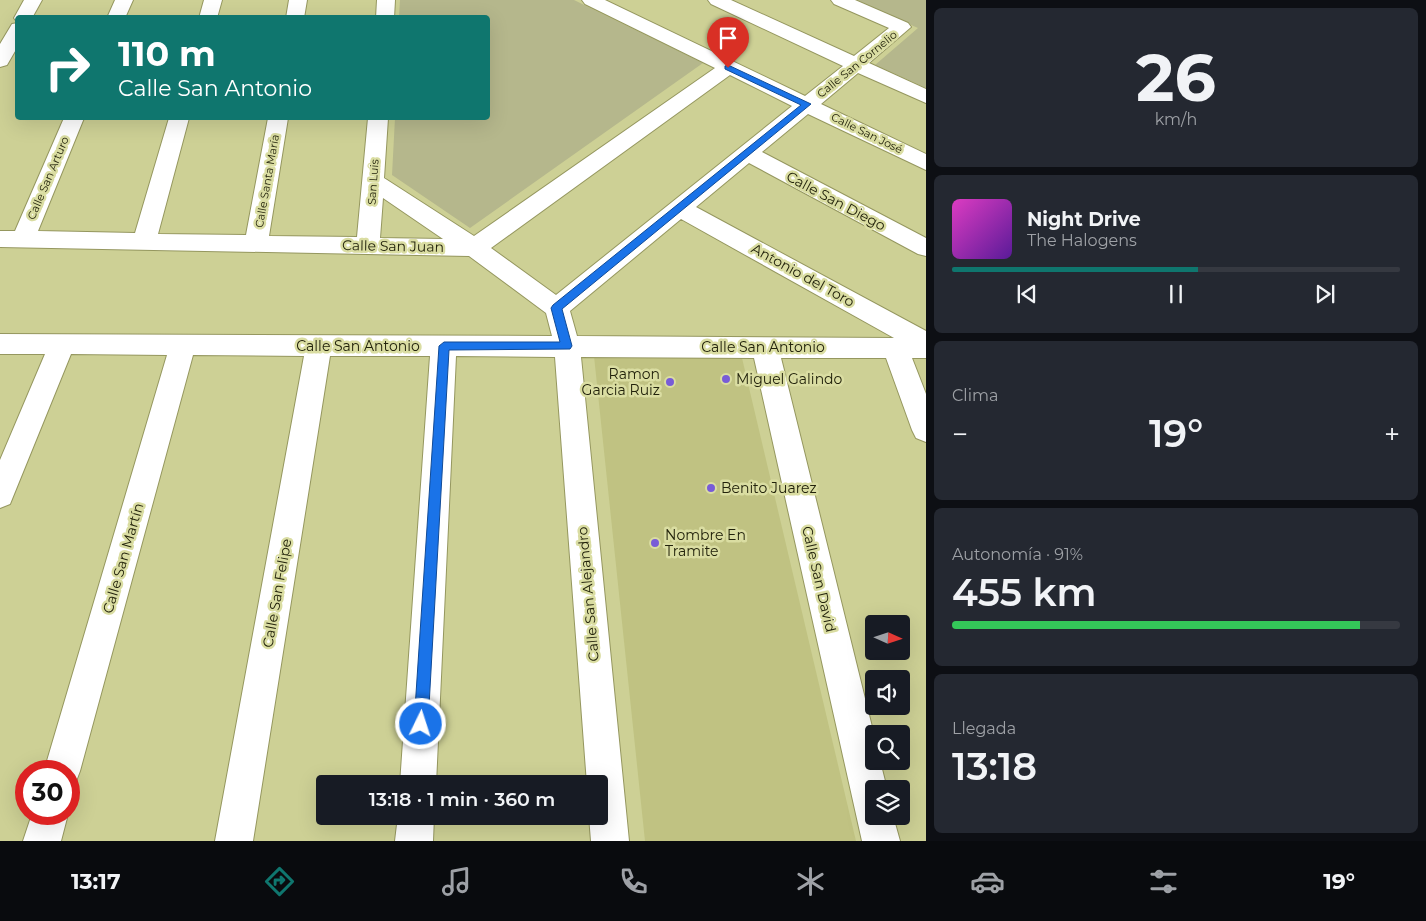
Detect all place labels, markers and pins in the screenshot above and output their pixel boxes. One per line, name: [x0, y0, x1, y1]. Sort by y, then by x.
pin: [707, 17, 749, 68]
place label: Ramon Garcia Ruiz: [582, 365, 660, 399]
place label: Miguel Galindo: [736, 370, 843, 388]
marker: Miguel Galindo: [720, 373, 732, 385]
marker: Ramon Garcia Ruiz: [664, 376, 676, 388]
place label: Benito Juarez: [721, 479, 817, 497]
marker: Benito Juarez: [705, 482, 717, 494]
place label: Nombre En Tramite: [665, 526, 746, 560]
marker: Nombre En Tramite: [649, 537, 661, 549]

